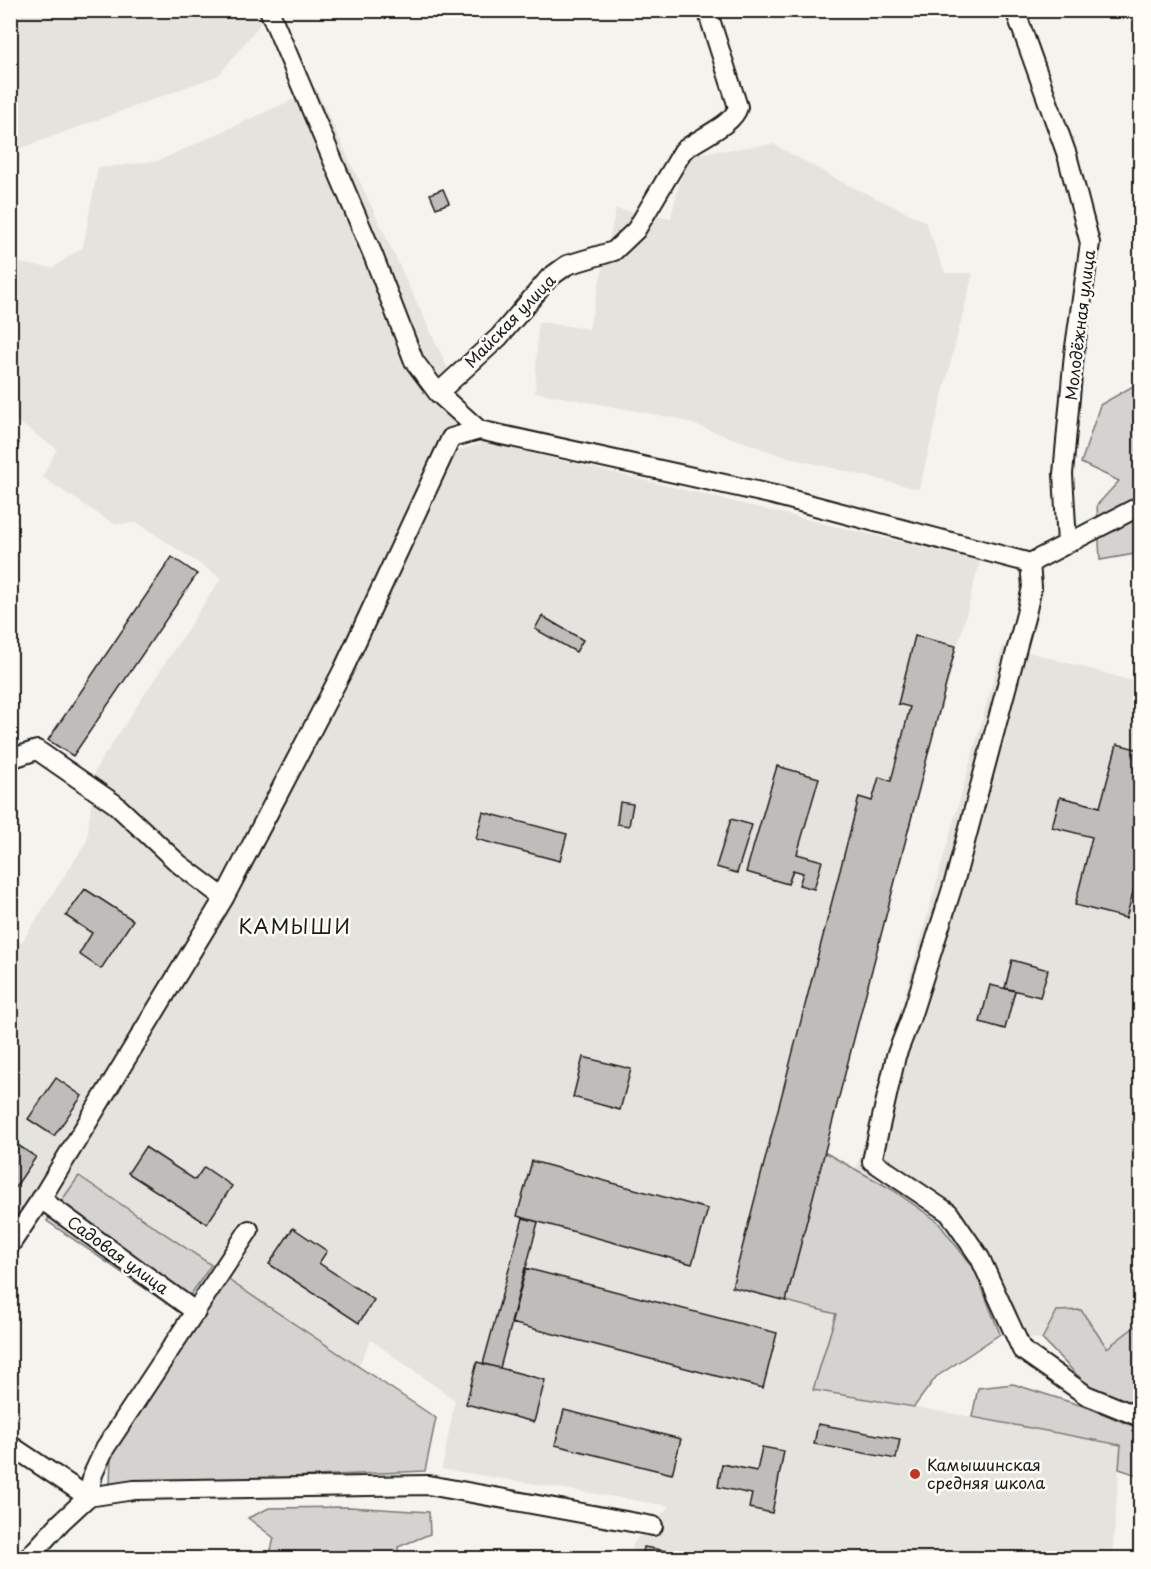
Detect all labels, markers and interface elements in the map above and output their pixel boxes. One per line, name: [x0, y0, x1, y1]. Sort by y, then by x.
street label: Молодёжная улица: [1058, 248, 1100, 402]
street label: Майская улица: [458, 268, 560, 373]
district label: КАМЫШИ: [239, 911, 351, 941]
street label: Садовая улица: [63, 1209, 174, 1299]
place label: Камышинская средняя школа: [927, 1452, 1045, 1494]
marker: Камышинская средняя школа: [908, 1467, 922, 1481]

